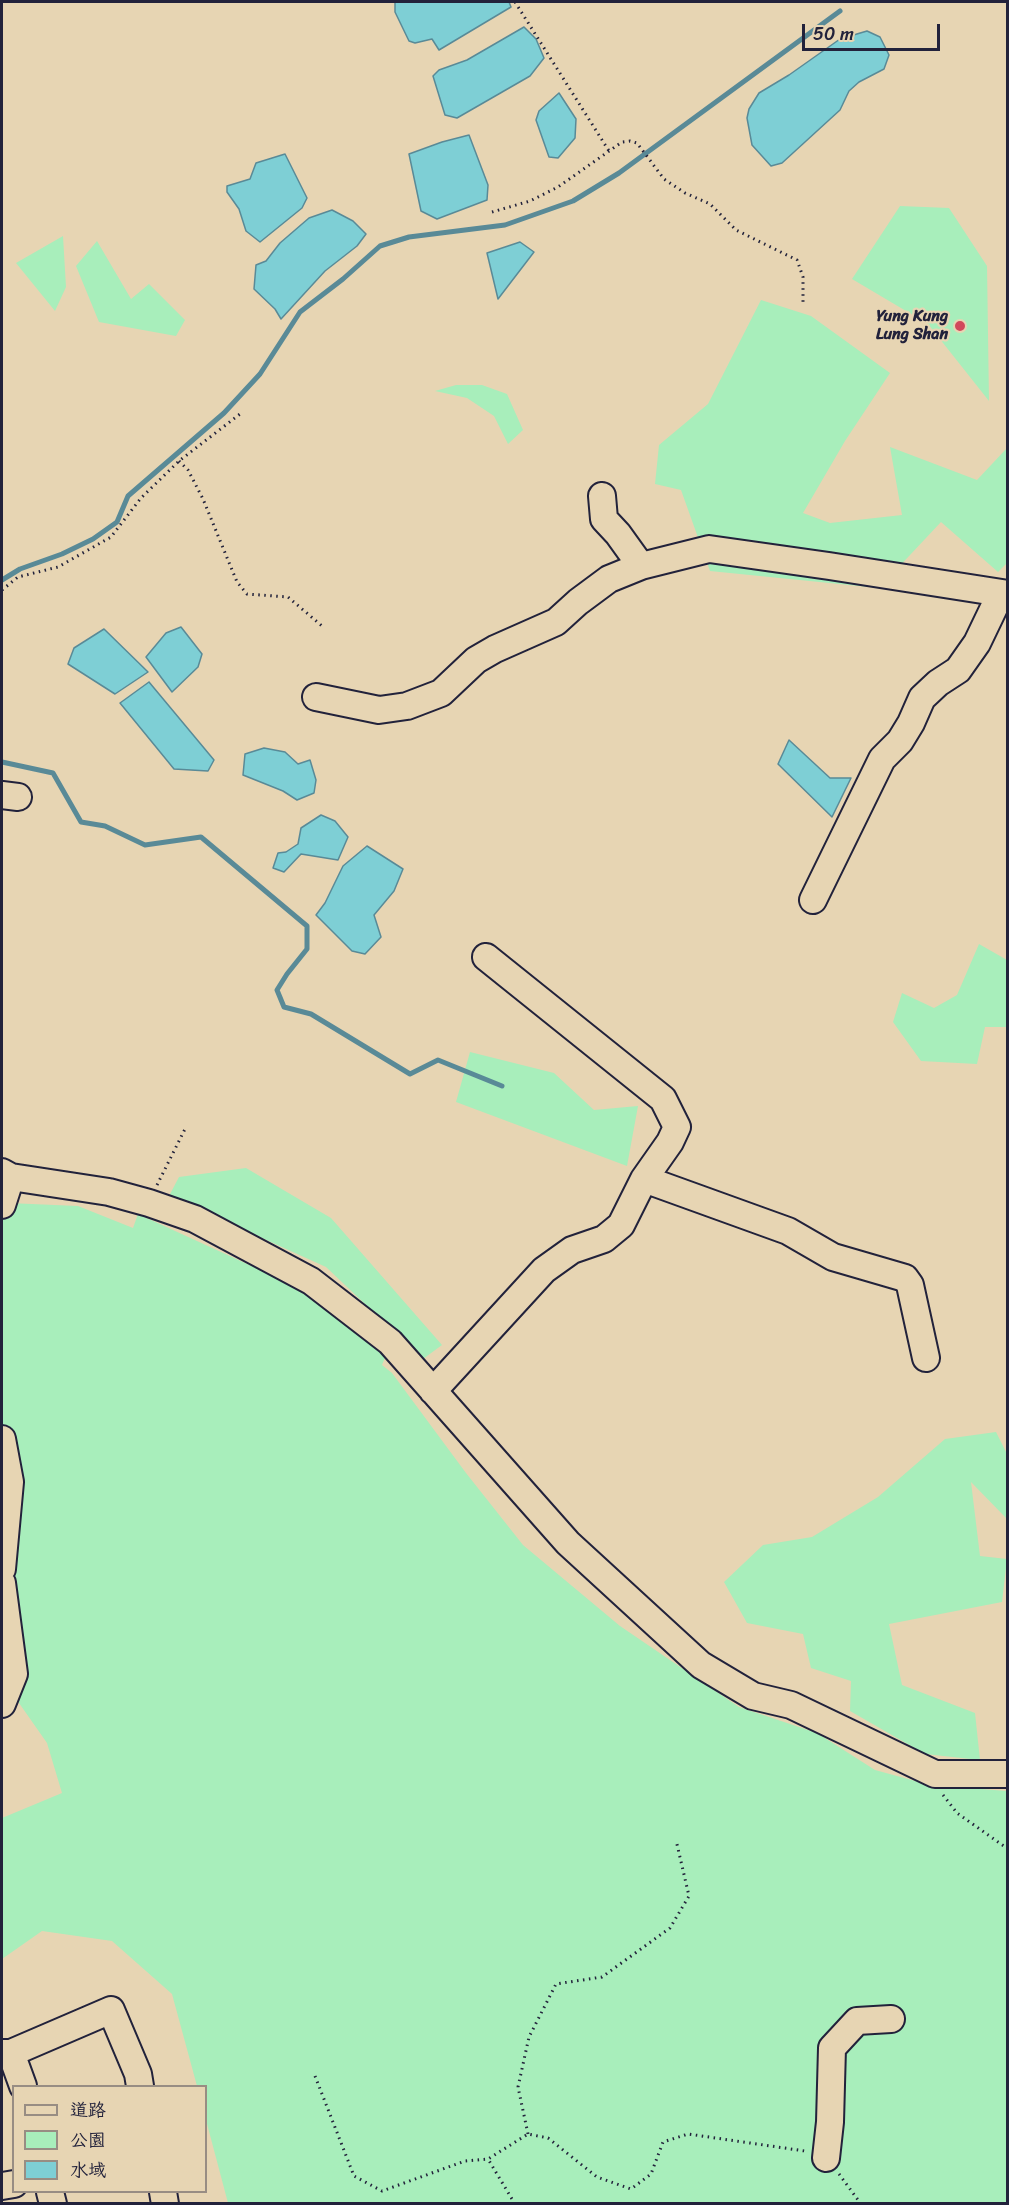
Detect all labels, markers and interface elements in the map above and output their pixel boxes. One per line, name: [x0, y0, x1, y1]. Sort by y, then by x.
scale bar: [805, 12, 943, 50]
text: 50 m: [813, 18, 854, 50]
place label: Yung Kung Lung Shan: [876, 307, 948, 345]
marker: Yung Kung Lung Shan: [953, 319, 967, 333]
legend: [12, 2085, 207, 2193]
text: 道路: [70, 2094, 106, 2126]
text: 公園: [70, 2124, 106, 2156]
text: 水域: [70, 2154, 106, 2186]

